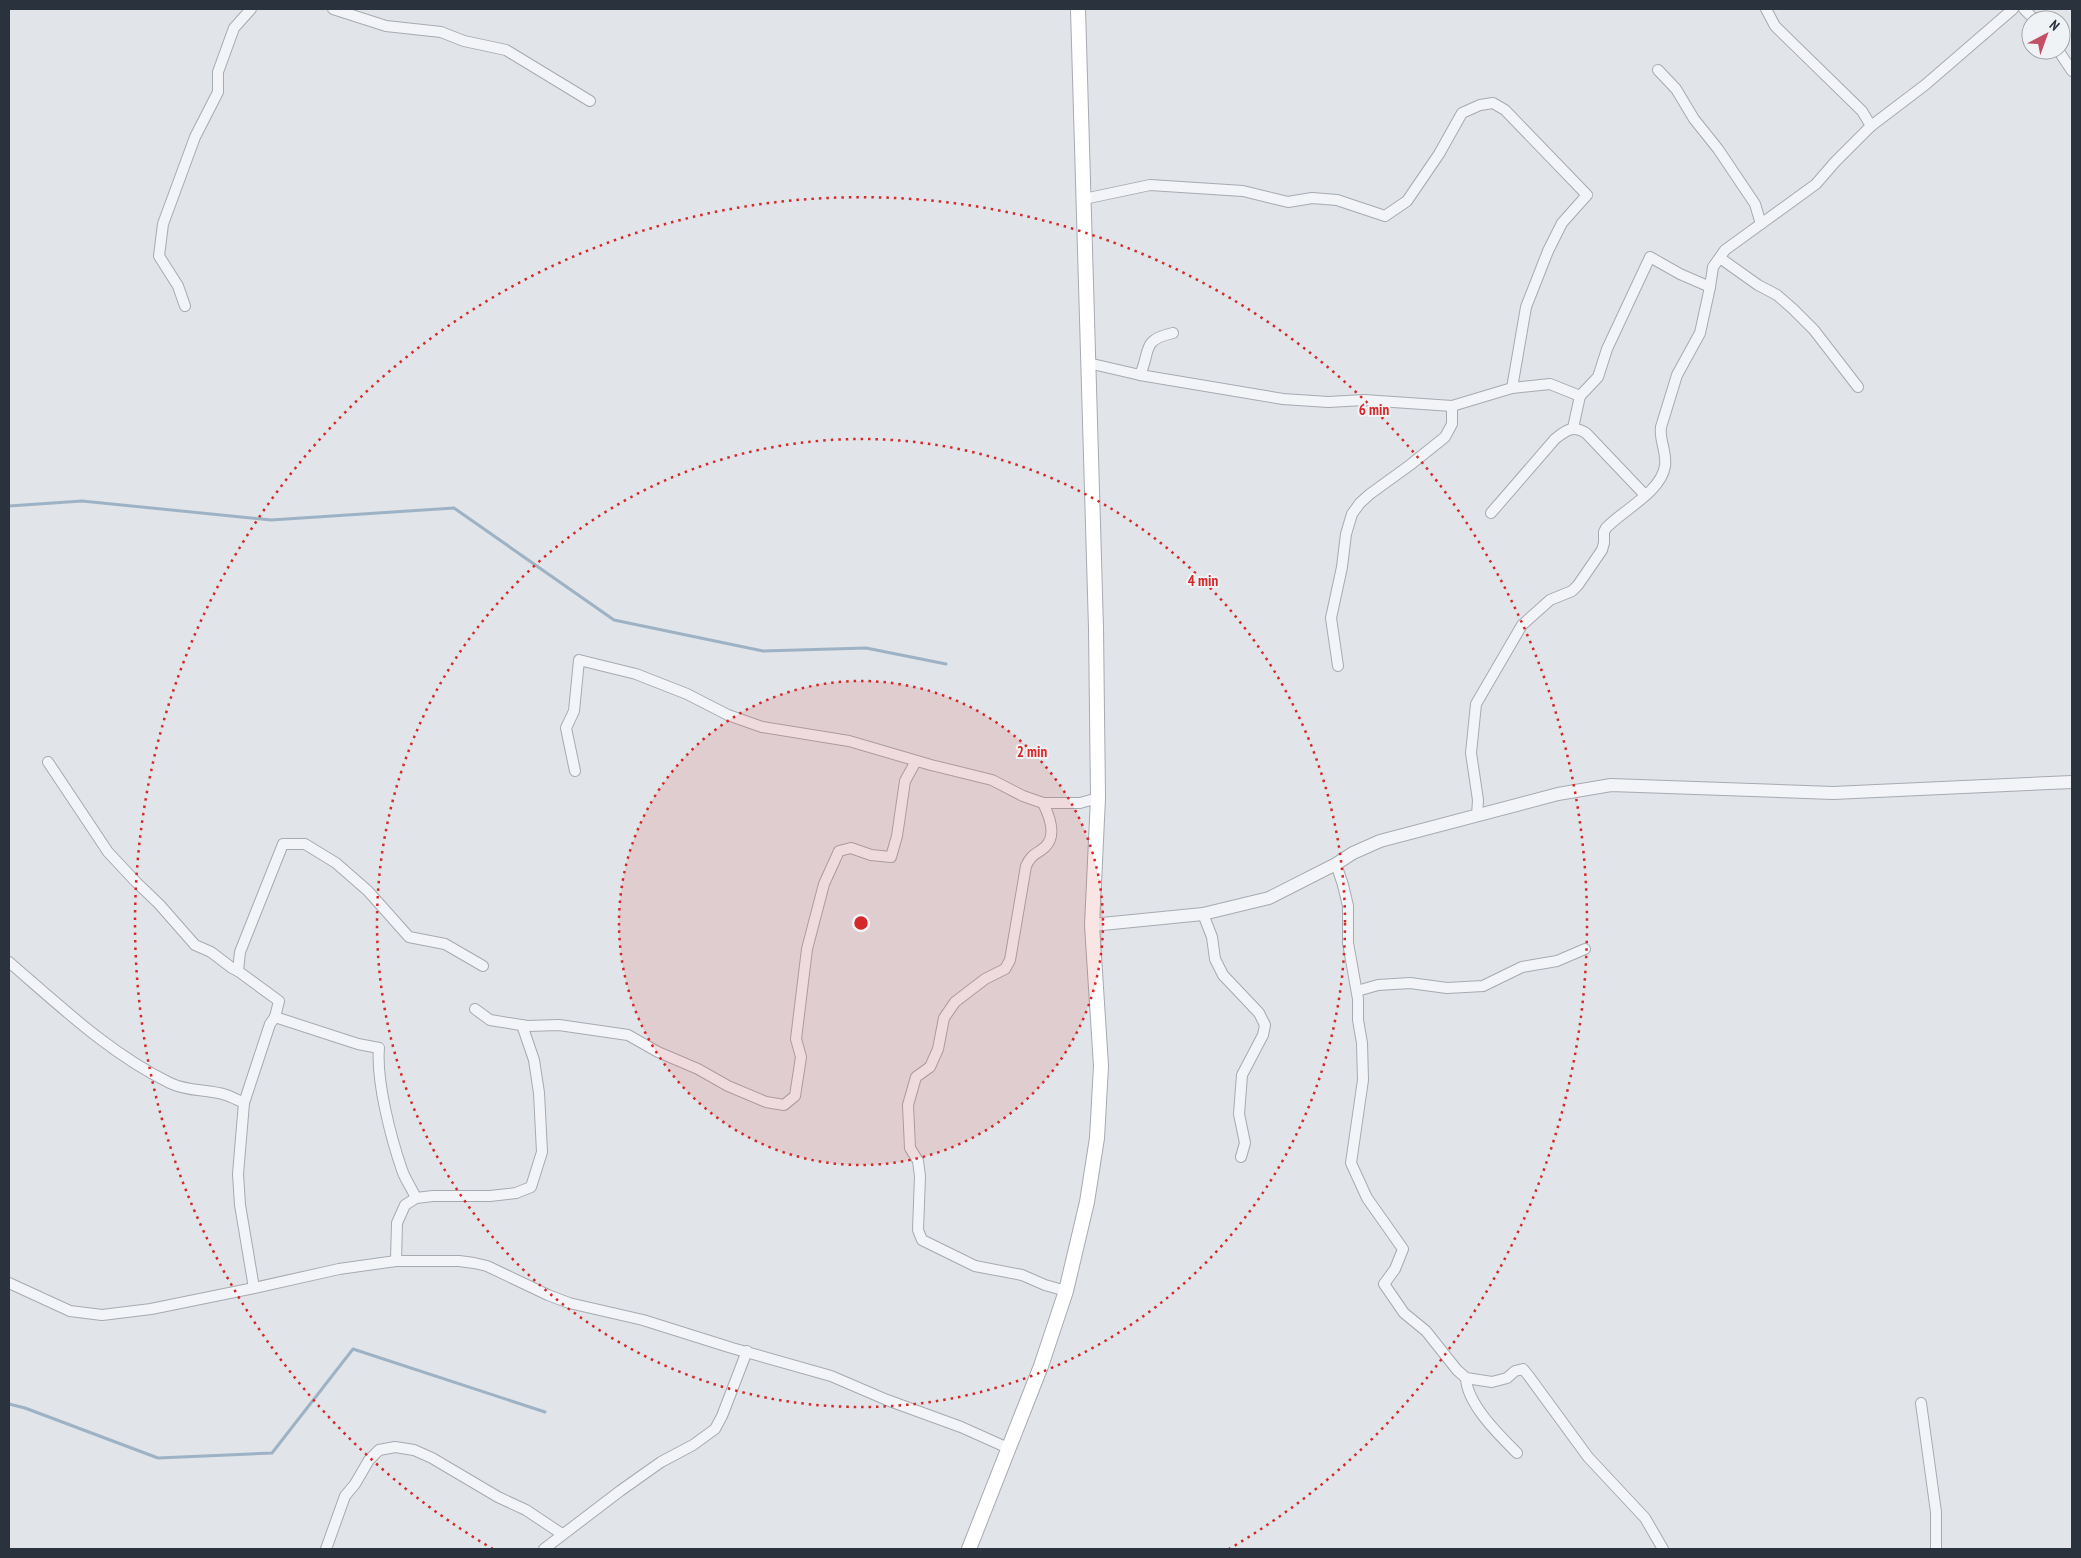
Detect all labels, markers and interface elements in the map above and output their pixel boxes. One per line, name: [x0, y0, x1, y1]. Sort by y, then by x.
north arrow: [2021, 10, 2071, 60]
text: N: [2046, 16, 2063, 34]
text: 6 min: [1359, 400, 1389, 419]
text: 4 min: [1188, 571, 1218, 590]
text: 2 min: [1017, 742, 1047, 761]
centre of rings: [852, 914, 870, 932]

